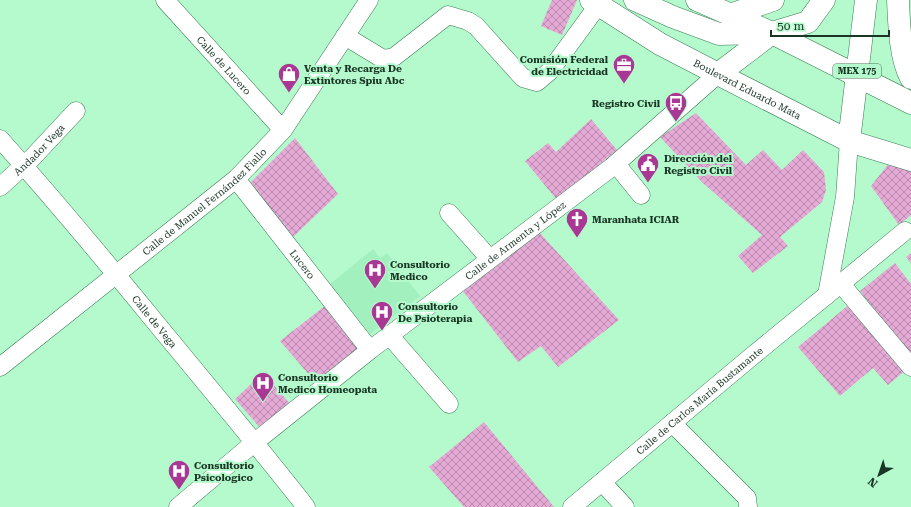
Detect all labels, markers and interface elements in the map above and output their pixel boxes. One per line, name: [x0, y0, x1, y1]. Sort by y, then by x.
scale bar: [771, 12, 889, 38]
text: 50 m: [777, 19, 804, 33]
street label: Calle de Lucero: [195, 34, 253, 97]
office icon: Comisión Federal de Electricidad: [611, 52, 637, 85]
place label: Comisión Federal de Electricidad: [520, 54, 609, 77]
street label: Boulevard Eduardo Mata: [692, 57, 803, 121]
shop icon: Venta y Recarga De Extintores Spiu Abc: [276, 61, 302, 94]
place label: Venta y Recarga De Extintores Spiu Abc: [304, 63, 405, 86]
road number: MEX 175: [833, 64, 881, 78]
bus stop icon: Registro Civil: [663, 90, 689, 123]
place label: Registro Civil: [592, 98, 661, 109]
street label: Andador Vega: [11, 121, 67, 177]
street label: Calle de Manuel Fernández Fiallo: [140, 146, 268, 257]
public building icon: Dirección del Registro Civil: [635, 151, 661, 184]
place label: Dirección del Registro Civil: [664, 153, 733, 176]
street label: Calle de Armenta y López: [463, 199, 568, 282]
church icon: Maranhata ICIAR: [564, 206, 590, 239]
place label: Maranhata ICIAR: [592, 214, 680, 225]
street label: Lucero: [288, 247, 317, 281]
hospital icon: Consultorio Medico: [362, 257, 388, 290]
place label: Consultorio Medico: [390, 259, 451, 282]
street label: Calle de Vega: [130, 293, 180, 350]
hospital icon: Consultorio De Psioterapia: [369, 299, 395, 332]
place label: Consultorio De Psioterapia: [398, 301, 472, 324]
street label: Calle de Carlos María Bustamante: [634, 344, 765, 456]
hospital icon: Consultorio Medico Homeopata: [250, 370, 276, 403]
place label: Consultorio Medico Homeopata: [278, 372, 377, 395]
north arrow: [859, 455, 899, 495]
hospital icon: Consultorio Psicologico: [166, 458, 192, 491]
place label: Consultorio Psicologico: [194, 460, 255, 483]
text: N: [865, 474, 880, 490]

